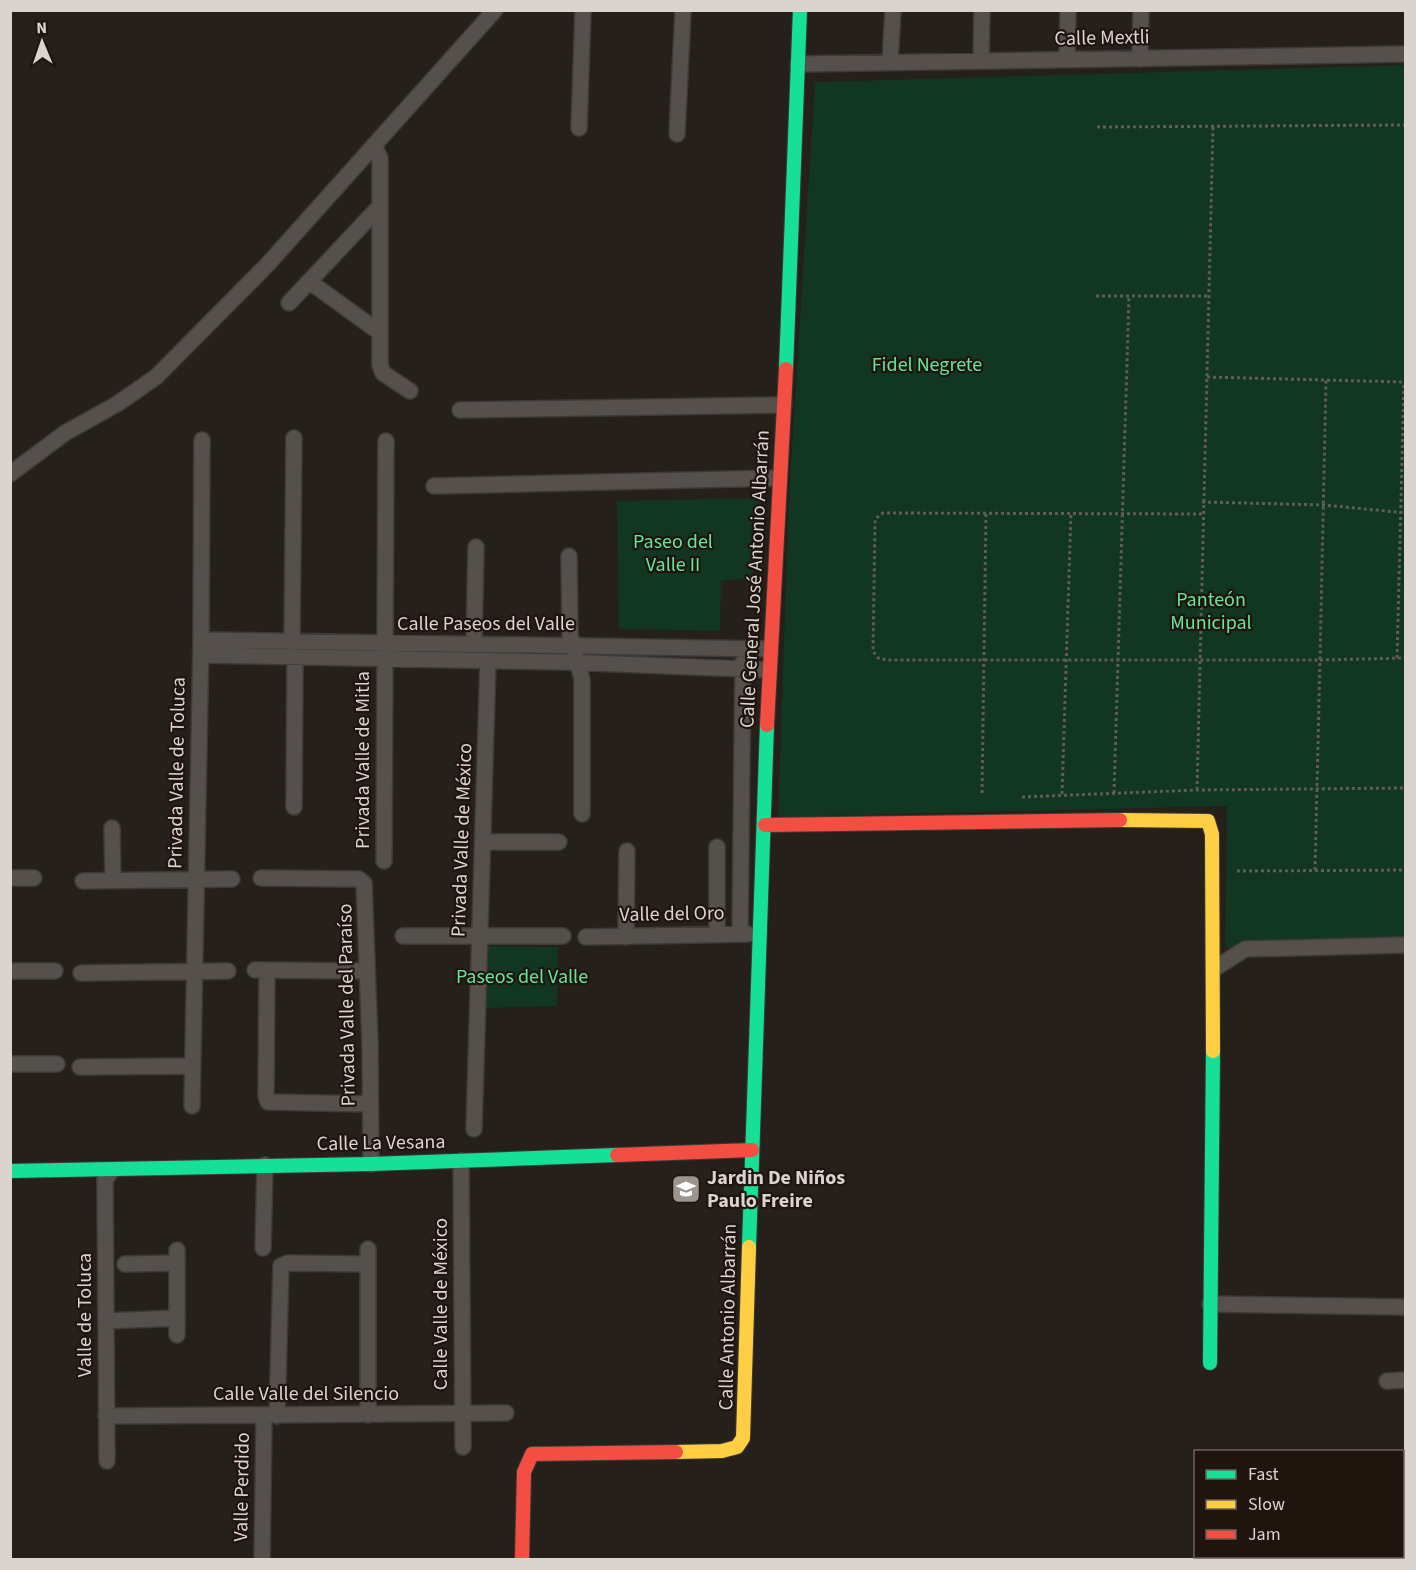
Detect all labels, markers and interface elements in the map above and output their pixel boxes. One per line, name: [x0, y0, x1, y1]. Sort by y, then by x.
north arrow: [12, 12, 72, 72]
text: N: [36, 17, 47, 39]
street label: Calle Mextli: [1054, 23, 1150, 53]
park label: Fidel Negrete: [872, 351, 982, 379]
street label: Calle General José Antonio Albarrán: [733, 429, 777, 729]
park label: Paseo del Valle II: [633, 528, 713, 579]
park label: Panteón Municipal: [1170, 586, 1252, 637]
street label: Calle Paseos del Valle: [397, 610, 575, 638]
street label: Privada Valle de Mitla: [349, 671, 377, 849]
street label: Privada Valle de Toluca: [161, 677, 193, 869]
street label: Privada Valle de México: [445, 742, 479, 938]
street label: Valle del Oro: [619, 899, 725, 929]
street label: Privada Valle del Paraíso: [331, 903, 363, 1107]
park label: Paseos del Valle: [456, 963, 588, 991]
street label: Calle La Vesana: [316, 1128, 446, 1158]
place label: Jardin De Niños Paulo Freire: [707, 1164, 845, 1215]
school or university icon: Jardin De Niños Paulo Freire: [670, 1173, 702, 1205]
street label: Calle Valle de México: [427, 1218, 455, 1390]
street label: Calle Antonio Albarrán: [712, 1223, 744, 1411]
street label: Valle de Toluca: [71, 1253, 99, 1377]
street label: Calle Valle del Silencio: [213, 1380, 399, 1408]
street label: Valle Perdido: [227, 1432, 257, 1542]
legend: [1194, 1450, 1404, 1558]
text: Fast: [1248, 1462, 1279, 1487]
text: Slow: [1248, 1492, 1285, 1517]
text: Jam: [1248, 1522, 1281, 1547]

